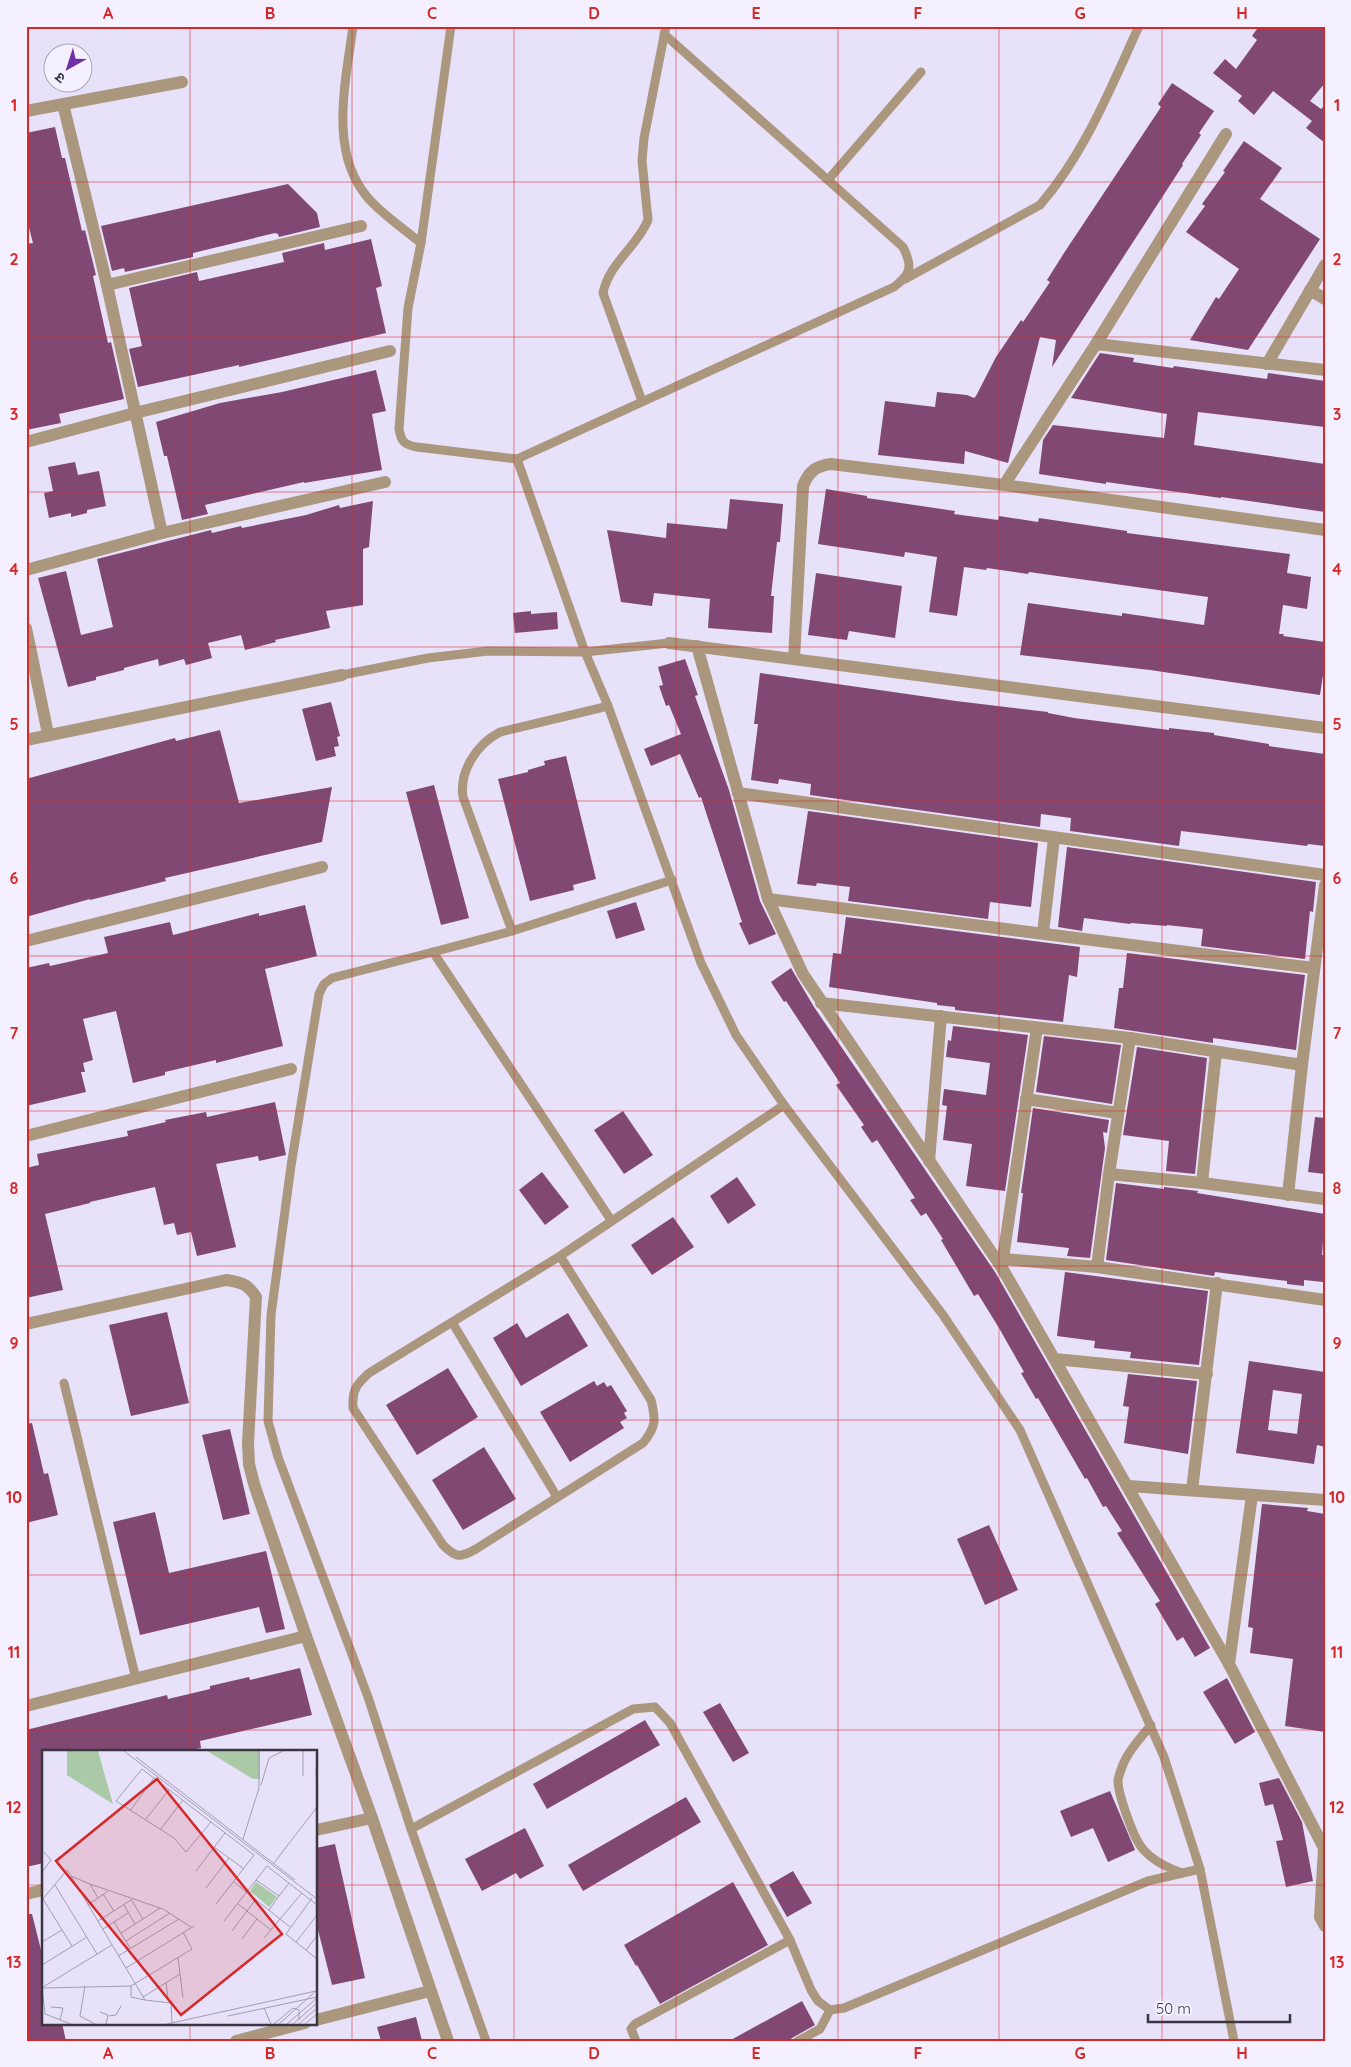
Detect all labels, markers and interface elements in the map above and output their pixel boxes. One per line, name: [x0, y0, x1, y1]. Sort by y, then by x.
text: A: [103, 3, 114, 23]
text: B: [265, 3, 275, 23]
text: C: [427, 3, 437, 23]
text: D: [588, 3, 600, 23]
text: E: [751, 3, 761, 23]
text: F: [914, 3, 923, 23]
text: G: [1074, 3, 1086, 23]
text: H: [1236, 3, 1248, 23]
north arrow: [42, 42, 92, 92]
text: उ: [50, 68, 69, 88]
text: 1: [11, 95, 17, 115]
text: 1: [1334, 95, 1340, 115]
text: 2: [9, 249, 19, 269]
text: 2: [1332, 249, 1342, 269]
text: 3: [10, 404, 18, 424]
text: 3: [1333, 404, 1341, 424]
text: 4: [9, 559, 19, 579]
text: 4: [1332, 559, 1342, 579]
text: 5: [9, 714, 19, 734]
text: 5: [1332, 714, 1342, 734]
text: 6: [10, 868, 19, 888]
text: 6: [1333, 868, 1342, 888]
text: 7: [10, 1023, 19, 1043]
text: 7: [1333, 1023, 1342, 1043]
text: 8: [10, 1178, 19, 1198]
text: 8: [1333, 1178, 1342, 1198]
text: 9: [9, 1333, 19, 1353]
text: 9: [1332, 1333, 1342, 1353]
text: 10: [6, 1487, 22, 1507]
text: 10: [1329, 1487, 1345, 1507]
text: 11: [8, 1642, 20, 1662]
text: 11: [1331, 1642, 1343, 1662]
inset map: [42, 1750, 318, 2024]
text: 12: [6, 1797, 22, 1817]
text: 12: [1329, 1797, 1345, 1817]
text: 13: [7, 1952, 21, 1972]
text: 13: [1330, 1952, 1344, 1972]
scale bar: [1148, 1992, 1291, 2024]
text: 50 m: [1156, 1999, 1191, 2018]
text: A: [103, 2043, 114, 2063]
text: B: [265, 2043, 275, 2063]
text: C: [427, 2043, 437, 2063]
text: D: [588, 2043, 600, 2063]
text: E: [751, 2043, 761, 2063]
text: F: [914, 2043, 923, 2063]
text: G: [1074, 2043, 1086, 2063]
text: H: [1236, 2043, 1248, 2063]

